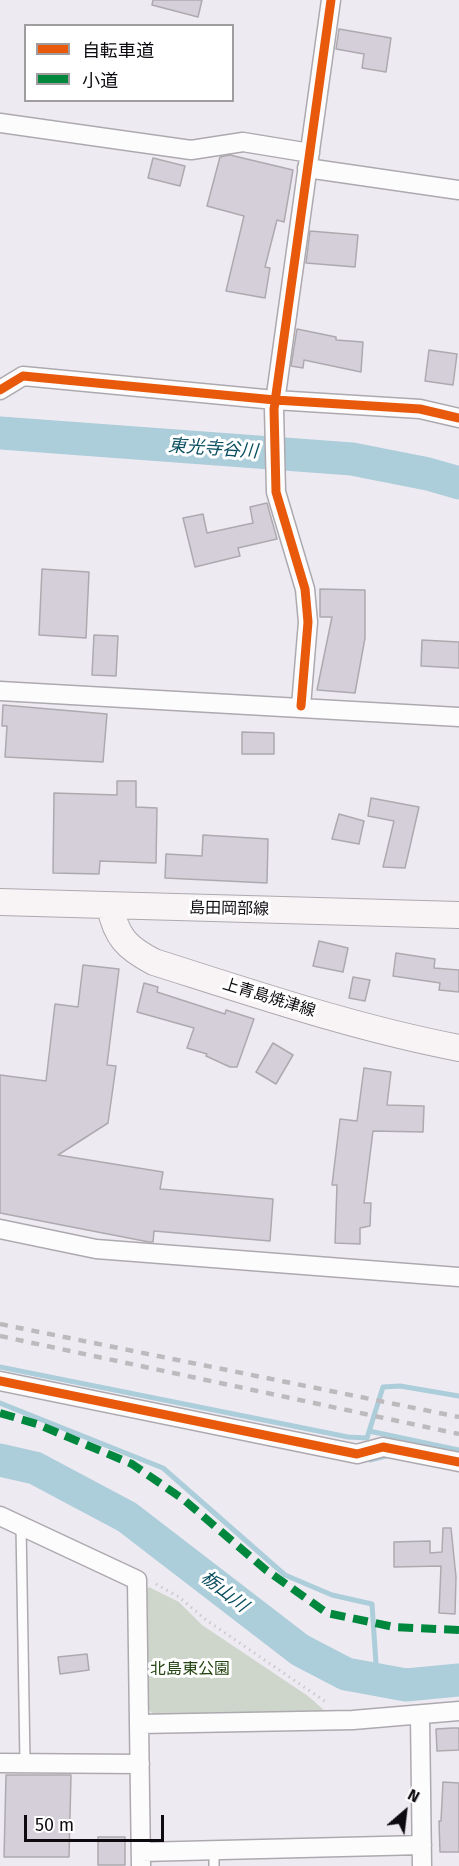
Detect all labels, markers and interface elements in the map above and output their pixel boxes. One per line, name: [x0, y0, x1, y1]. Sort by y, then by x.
legend: [24, 24, 234, 102]
text: 自転車道: [82, 40, 154, 62]
text: 小道: [82, 70, 118, 92]
water label: 東光寺谷川: [167, 435, 259, 463]
street label: 島田岡部線: [189, 899, 269, 919]
street label: 上青島焼津線: [220, 975, 318, 1021]
water label: 栃山川: [196, 1567, 252, 1617]
park label: 北島東公園: [150, 1660, 230, 1680]
north arrow: [375, 1782, 435, 1842]
text: N: [405, 1785, 423, 1807]
scale bar: [27, 1803, 166, 1841]
text: 50 m: [35, 1814, 74, 1836]

